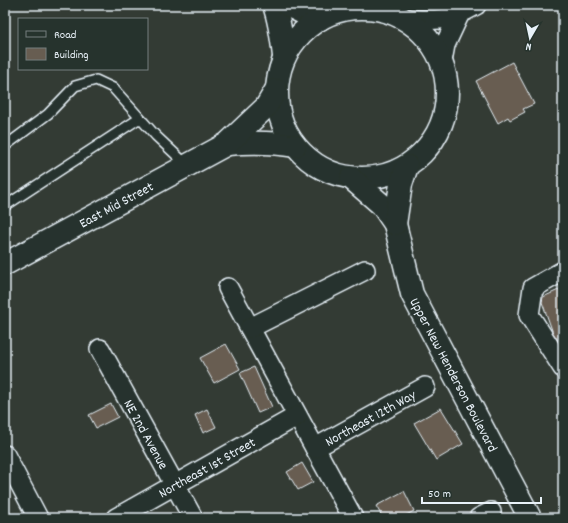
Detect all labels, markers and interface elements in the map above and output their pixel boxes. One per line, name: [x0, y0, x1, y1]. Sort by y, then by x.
legend: [18, 18, 148, 70]
north arrow: [510, 18, 550, 58]
text: Road: [54, 27, 76, 44]
text: N: [524, 37, 533, 54]
text: Building: [54, 47, 89, 64]
street label: East Mid Street: [76, 178, 158, 234]
street label: Upper New Henderson Boulevard: [404, 295, 501, 456]
street label: Northeast 12th Way: [322, 386, 421, 453]
street label: NE 2nd Avenue: [118, 396, 172, 474]
street label: Northeast 1st Street: [155, 433, 260, 504]
scale bar: [422, 479, 541, 505]
text: 50 m: [428, 486, 451, 503]

